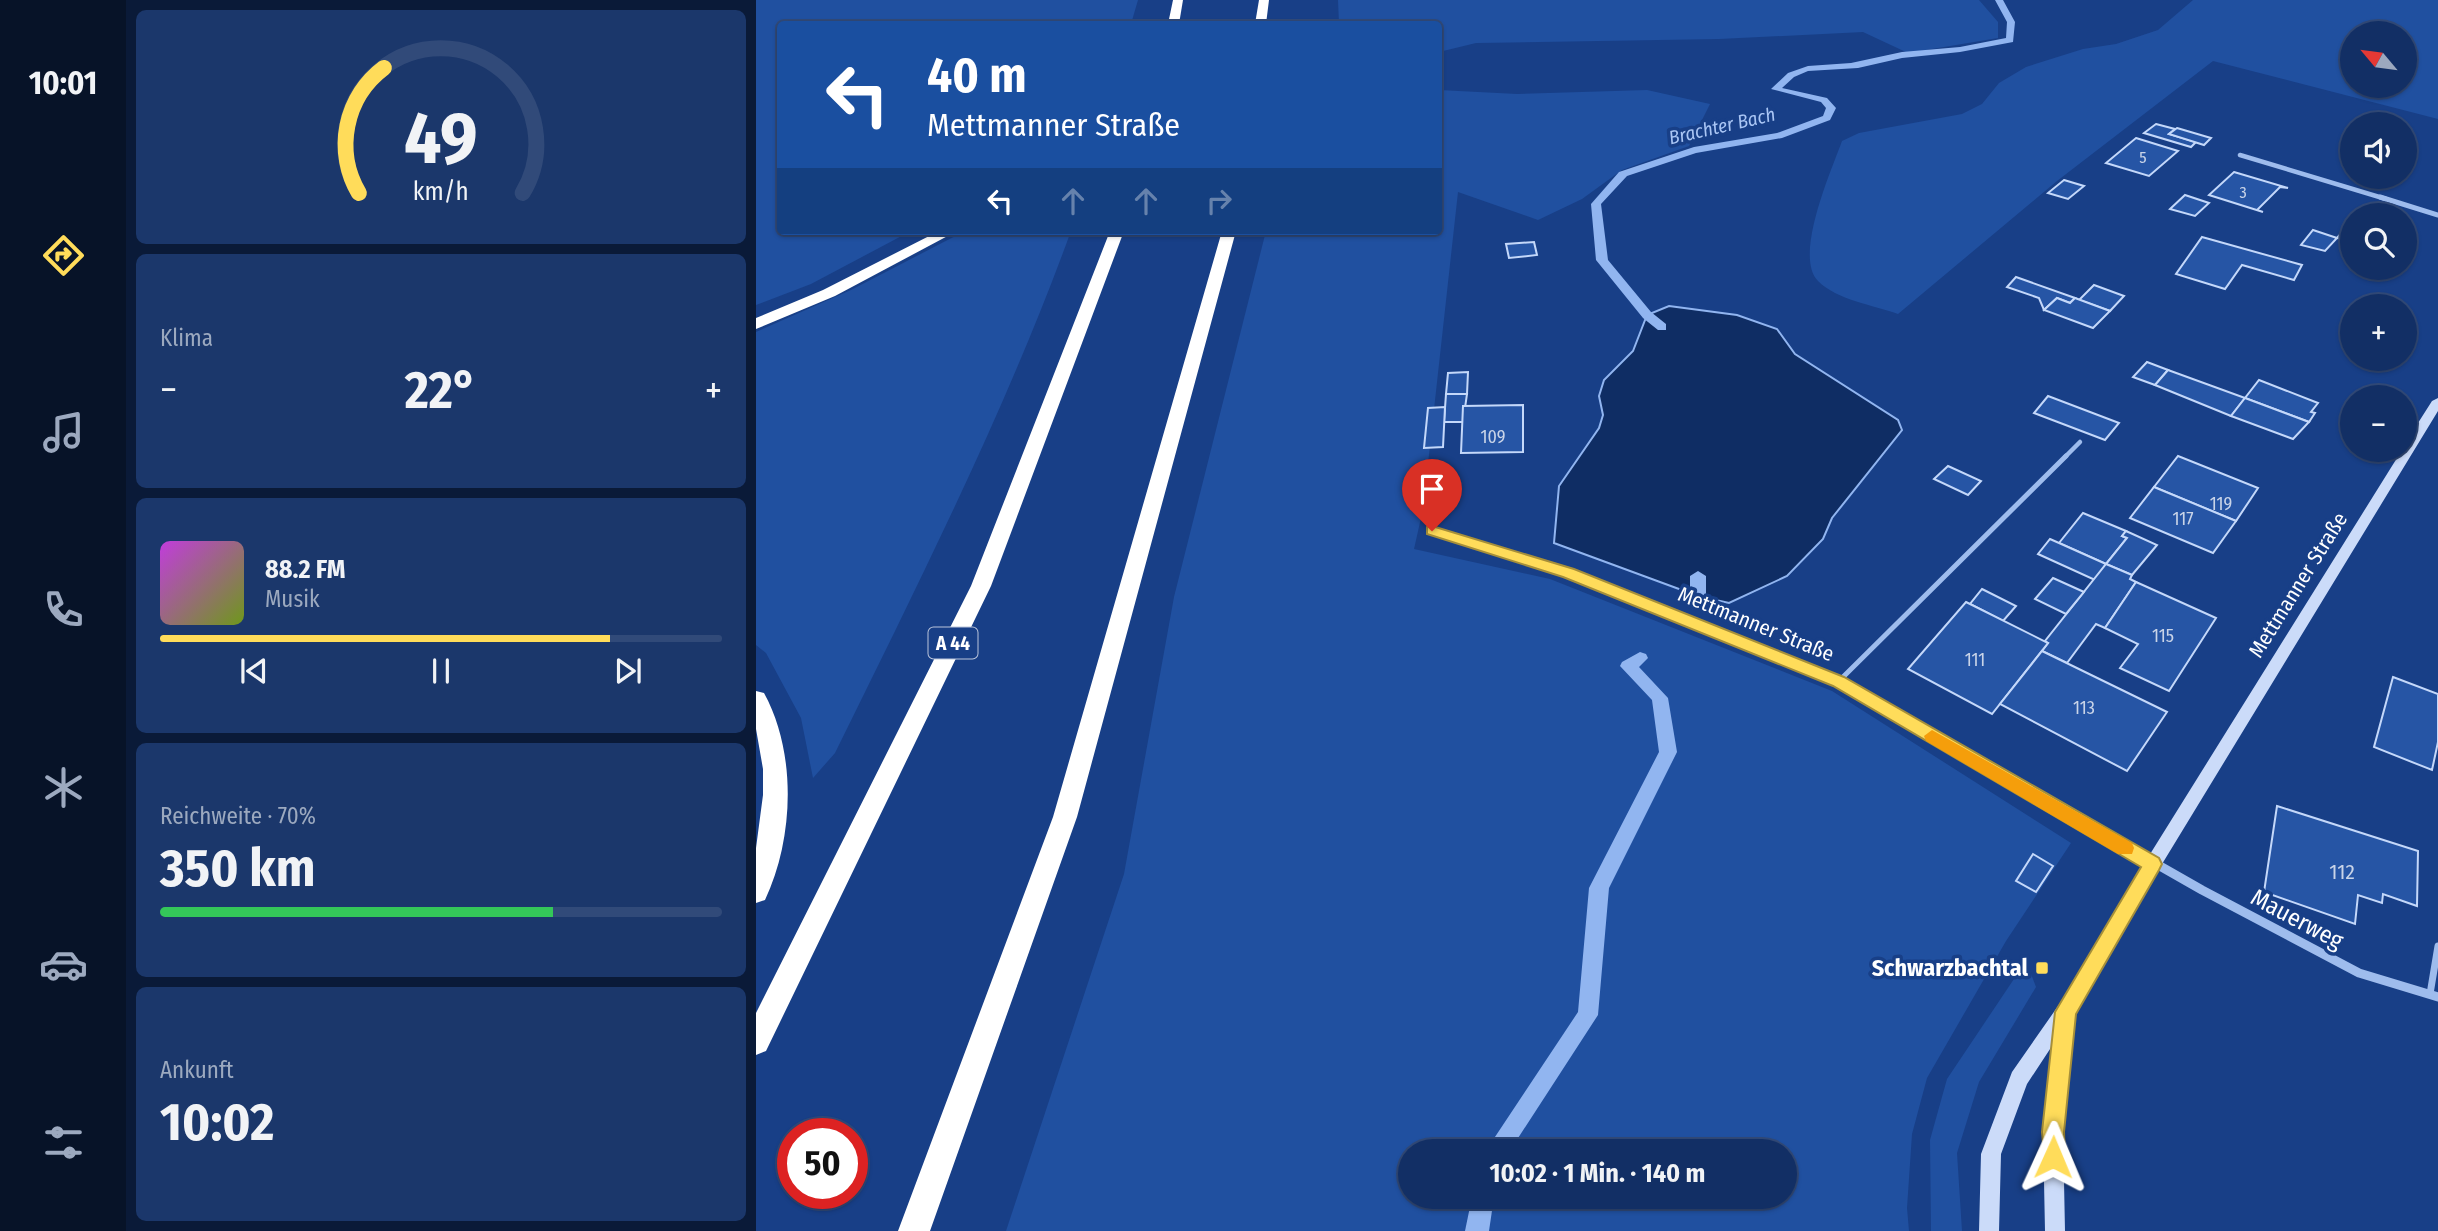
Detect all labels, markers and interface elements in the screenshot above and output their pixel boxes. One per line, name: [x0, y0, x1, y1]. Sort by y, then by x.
north arrow: [2340, 21, 2417, 98]
map controls: [2340, 21, 2417, 462]
text: 40 m: [927, 46, 1027, 105]
icon: left: [812, 49, 903, 140]
text: 10:01: [29, 64, 97, 102]
text: 49: [404, 95, 478, 182]
water label: Brachter Bach: [1667, 103, 1777, 149]
text: Mettmanner Straße: [927, 106, 1180, 144]
button: sound: [2340, 112, 2417, 189]
house number: 5: [2139, 148, 2147, 167]
text: km/h: [413, 177, 469, 207]
icon: left: [981, 182, 1019, 220]
icon: ahead: [1054, 182, 1092, 220]
icon: ahead: [1127, 182, 1165, 220]
icon: right: [1200, 182, 1238, 220]
house number: 3: [2239, 183, 2247, 202]
button: search: [2340, 203, 2417, 280]
icon: directions: [39, 231, 88, 280]
button: +: [2340, 294, 2417, 371]
text: Klima: [160, 324, 213, 352]
text: 22°: [405, 359, 477, 422]
text: −: [160, 367, 177, 413]
text: +: [705, 367, 722, 413]
button: −: [2340, 385, 2417, 462]
icon: music: [39, 408, 88, 457]
house number: 109: [1480, 426, 1506, 448]
pin: [1402, 459, 1462, 531]
icon: arrive: [1413, 470, 1451, 508]
house number: 119: [2210, 493, 2232, 515]
house number: 117: [2172, 508, 2194, 530]
street label: Mettmanner Straße: [2243, 508, 2353, 662]
text: 88.2 FM: [265, 554, 345, 585]
street label: Mettmanner Straße: [1674, 581, 1838, 667]
icon: phone: [39, 585, 88, 634]
text: Musik: [265, 585, 320, 613]
house number: 115: [2152, 625, 2174, 647]
road number: A 44: [928, 628, 978, 658]
house number: 111: [1965, 649, 1985, 671]
icon: previous: [235, 652, 273, 690]
icon: pause: [422, 652, 460, 690]
icon: next: [609, 652, 647, 690]
house number: 113: [2073, 697, 2095, 719]
icon: climate: [39, 763, 88, 812]
text: Reichweite · 70%: [160, 802, 316, 830]
text: 350 km: [160, 837, 315, 900]
house number: 112: [2329, 859, 2355, 885]
street label: Mauerweg: [2246, 883, 2349, 955]
icon: car: [39, 940, 88, 989]
place label: Schwarzbachtal: [1872, 954, 2028, 982]
marker: Schwarzbachtal: [2034, 960, 2050, 976]
text: Ankunft: [160, 1056, 234, 1084]
text: 10:02: [160, 1091, 274, 1154]
icon: filters: [39, 1118, 88, 1167]
speed limit sign: 50: [777, 1118, 868, 1209]
position arrow: [2016, 1120, 2090, 1194]
text: 10:02 · 1 Min. · 140 m: [1490, 1158, 1705, 1189]

